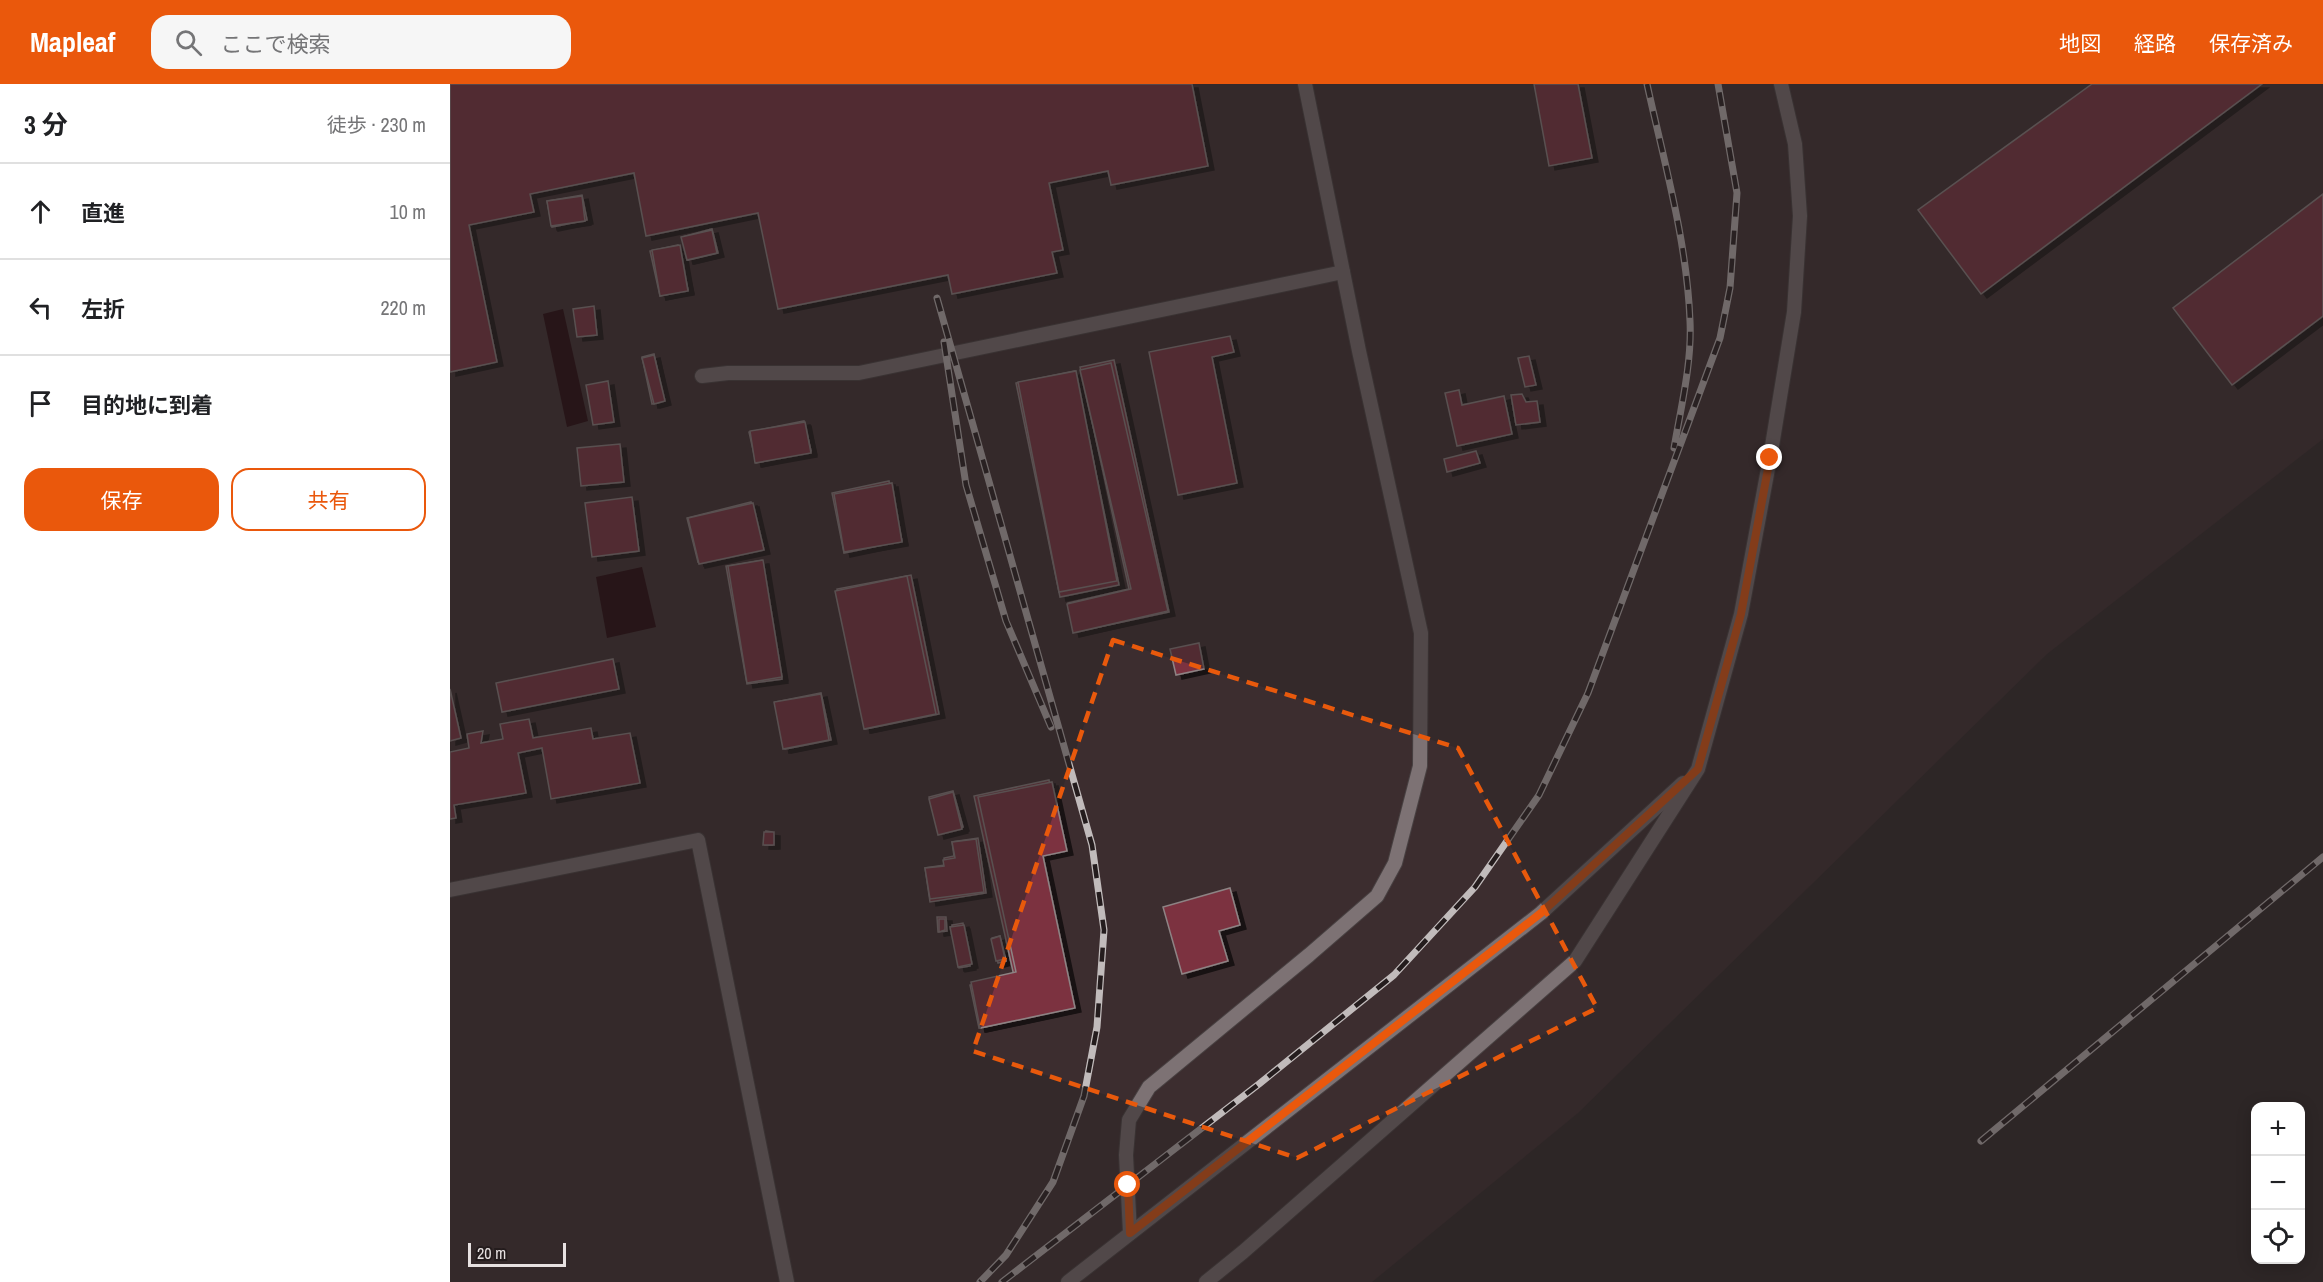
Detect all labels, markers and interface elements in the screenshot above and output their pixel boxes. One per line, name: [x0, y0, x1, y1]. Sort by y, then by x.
search box: [151, 15, 571, 69]
text: Mapleaf: [30, 23, 115, 61]
icon: search: [172, 26, 205, 59]
text: ここで検索: [220, 29, 331, 59]
text: 地図: [2059, 29, 2101, 58]
text: 経路: [2134, 29, 2176, 58]
text: 保存済み: [2209, 29, 2293, 58]
text: 3 分: [24, 107, 68, 142]
text: 徒歩 · 230 m: [327, 111, 426, 138]
icon: ahead: [24, 195, 57, 228]
text: 直進: [81, 198, 125, 228]
text: 10 m: [390, 198, 426, 225]
icon: left: [24, 291, 57, 324]
text: 左折: [81, 294, 125, 324]
text: 220 m: [380, 294, 426, 321]
icon: arrive: [24, 387, 57, 420]
text: 目的地に到着: [81, 390, 213, 420]
route end: [1756, 444, 1782, 470]
button: 保存: [24, 468, 219, 531]
button: 共有: [231, 468, 426, 531]
map controls: [2251, 1102, 2305, 1264]
button: +: [2251, 1102, 2305, 1156]
button: −: [2251, 1156, 2305, 1210]
route start: [1114, 1171, 1140, 1197]
button: locate: [2251, 1210, 2305, 1264]
scale bar: [468, 1240, 566, 1268]
text: 20 m: [477, 1242, 506, 1264]

